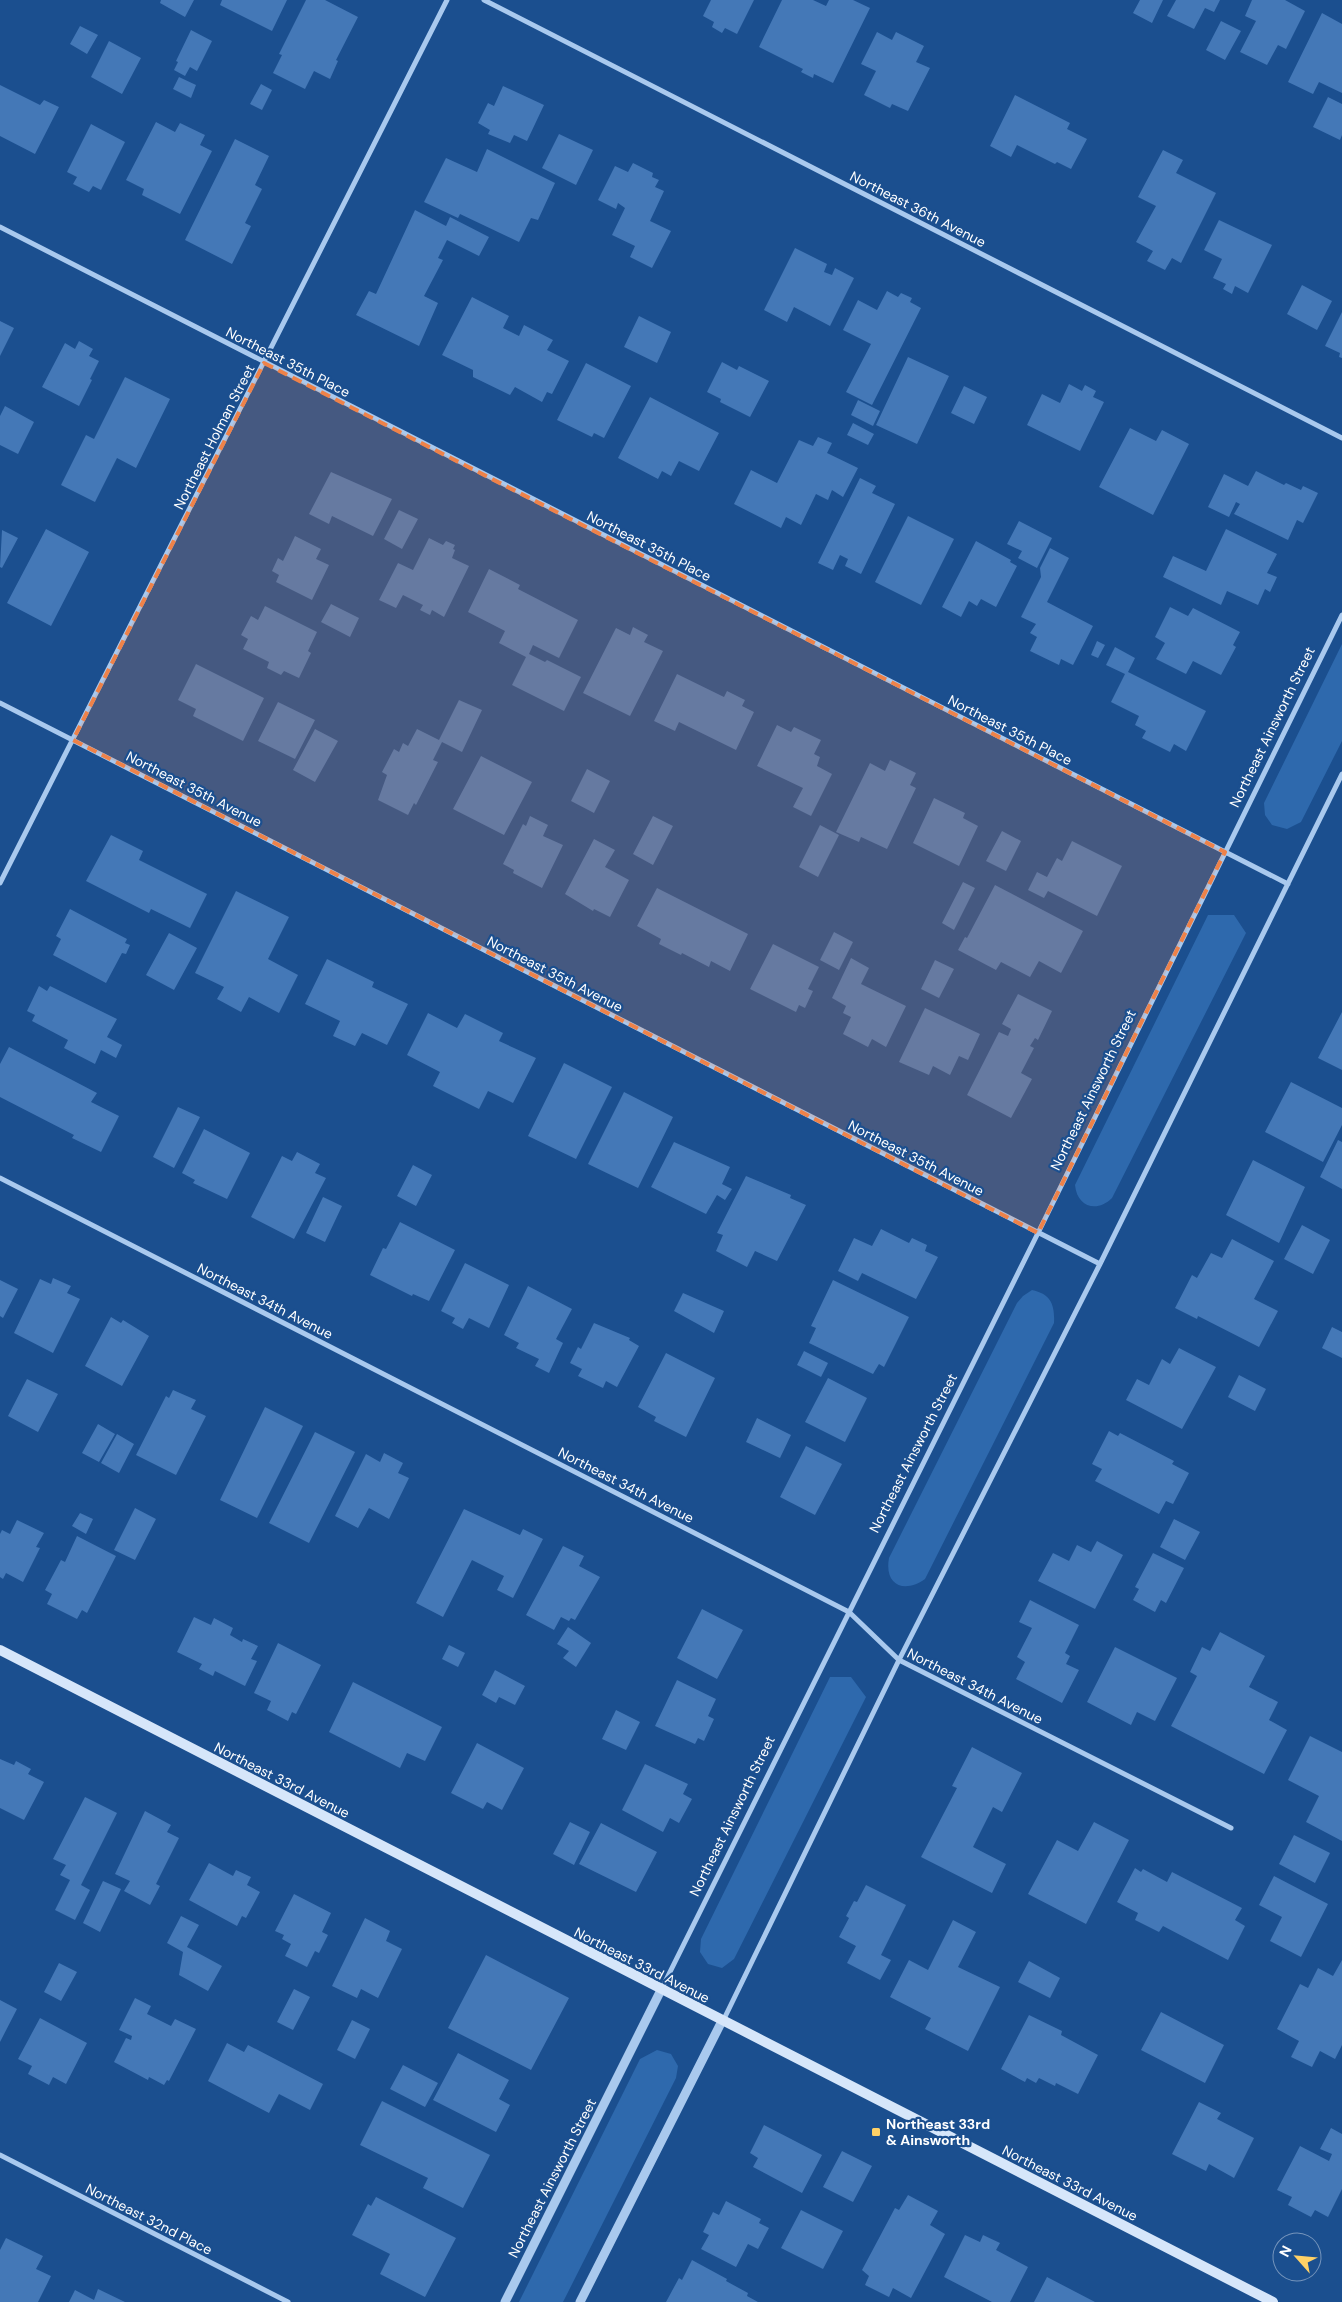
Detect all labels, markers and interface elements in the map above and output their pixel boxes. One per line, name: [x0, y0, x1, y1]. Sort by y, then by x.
street label: Northeast 36th Avenue: [847, 167, 989, 251]
street label: Northeast 35th Place: [223, 323, 353, 401]
street label: Northeast Holman Street: [170, 361, 258, 513]
street label: Northeast 35th Place: [584, 507, 714, 585]
street label: Northeast Ainsworth Street: [1225, 644, 1319, 810]
street label: Northeast 35th Place: [945, 691, 1075, 769]
street label: Northeast 35th Avenue: [123, 747, 265, 831]
street label: Northeast 35th Avenue: [484, 932, 626, 1016]
street label: Northeast Ainsworth Street: [1046, 1007, 1140, 1173]
street label: Northeast 35th Avenue: [845, 1116, 987, 1200]
street label: Northeast 34th Avenue: [194, 1259, 336, 1343]
street label: Northeast Ainsworth Street: [865, 1370, 961, 1536]
street label: Northeast 34th Avenue: [555, 1443, 697, 1527]
street label: Northeast 34th Avenue: [904, 1644, 1046, 1728]
street label: Northeast Ainsworth Street: [685, 1733, 779, 1899]
street label: Northeast 33rd Avenue: [211, 1738, 353, 1822]
street label: Northeast 33rd Avenue: [571, 1923, 713, 2007]
street label: Northeast Ainsworth Street: [504, 2095, 600, 2261]
place label: Northeast 33rd & Ainsworth: [886, 2115, 990, 2149]
marker: Northeast 33rd & Ainsworth: [870, 2126, 882, 2138]
street label: Northeast 33rd Avenue: [999, 2141, 1141, 2225]
street label: Northeast 32nd Place: [83, 2179, 215, 2259]
north arrow: [1272, 2232, 1322, 2282]
text: N: [1275, 2242, 1296, 2260]

